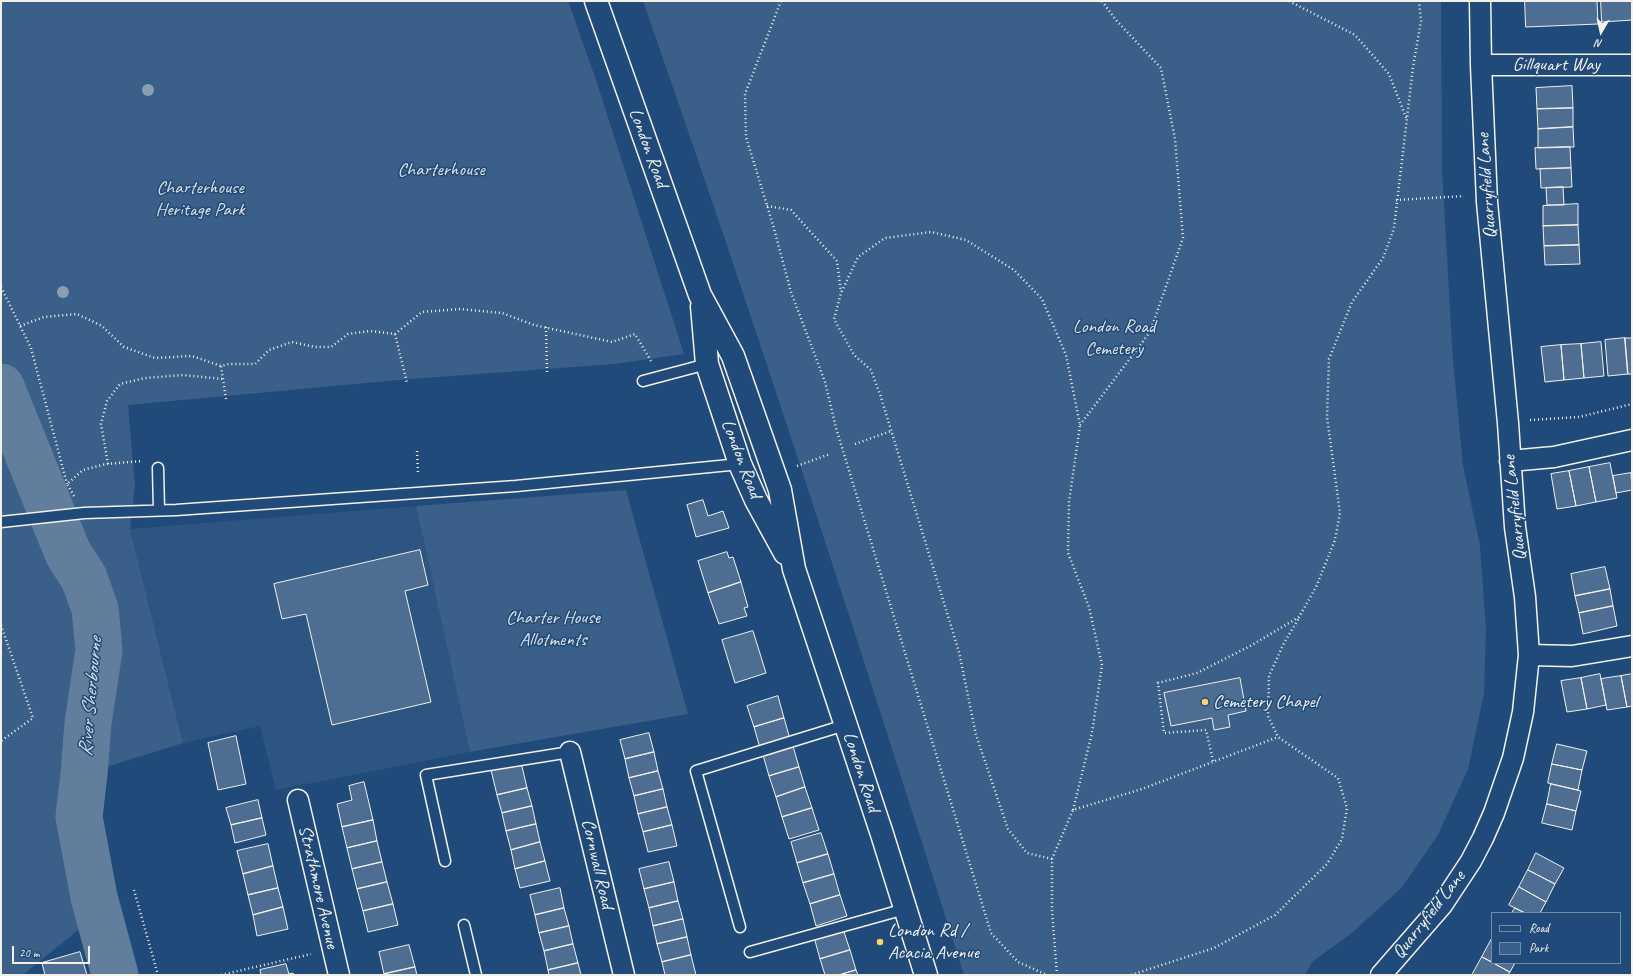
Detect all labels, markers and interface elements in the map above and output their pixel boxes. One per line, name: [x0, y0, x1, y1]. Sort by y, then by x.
north arrow: [1581, 12, 1621, 52]
text: N: [1595, 36, 1604, 51]
street label: Gillquart Way: [1512, 54, 1600, 76]
street label: London Road: [623, 105, 673, 191]
street label: Quarryfield Lane: [1472, 133, 1502, 239]
park label: Charterhouse: [397, 159, 485, 181]
park label: Charterhouse Heritage Park: [156, 177, 244, 221]
park label: London Road Cemetery: [1073, 316, 1155, 360]
street label: London Road: [716, 416, 766, 502]
street label: Quarryfield Lane: [1498, 454, 1532, 562]
park label: Charter House Allotments: [506, 607, 600, 651]
water label: River Sherbourne: [74, 637, 108, 757]
place label: Cemetery Chapel: [1213, 691, 1318, 713]
marker: Cemetery Chapel: [1200, 697, 1210, 707]
street label: London Road: [837, 729, 885, 815]
street label: Cornwall Road: [576, 817, 618, 911]
street label: Strathmore Avenue: [293, 823, 343, 951]
street label: Quarryfield Lane: [1387, 866, 1471, 964]
legend: [1491, 912, 1621, 964]
place label: London Rd / Acacia Avenue: [888, 920, 979, 964]
text: Road: [1529, 920, 1549, 936]
marker: London Rd / Acacia Avenue: [875, 937, 885, 947]
scale bar: [14, 938, 92, 964]
text: Park: [1529, 940, 1548, 956]
text: 20 m: [19, 945, 39, 961]

